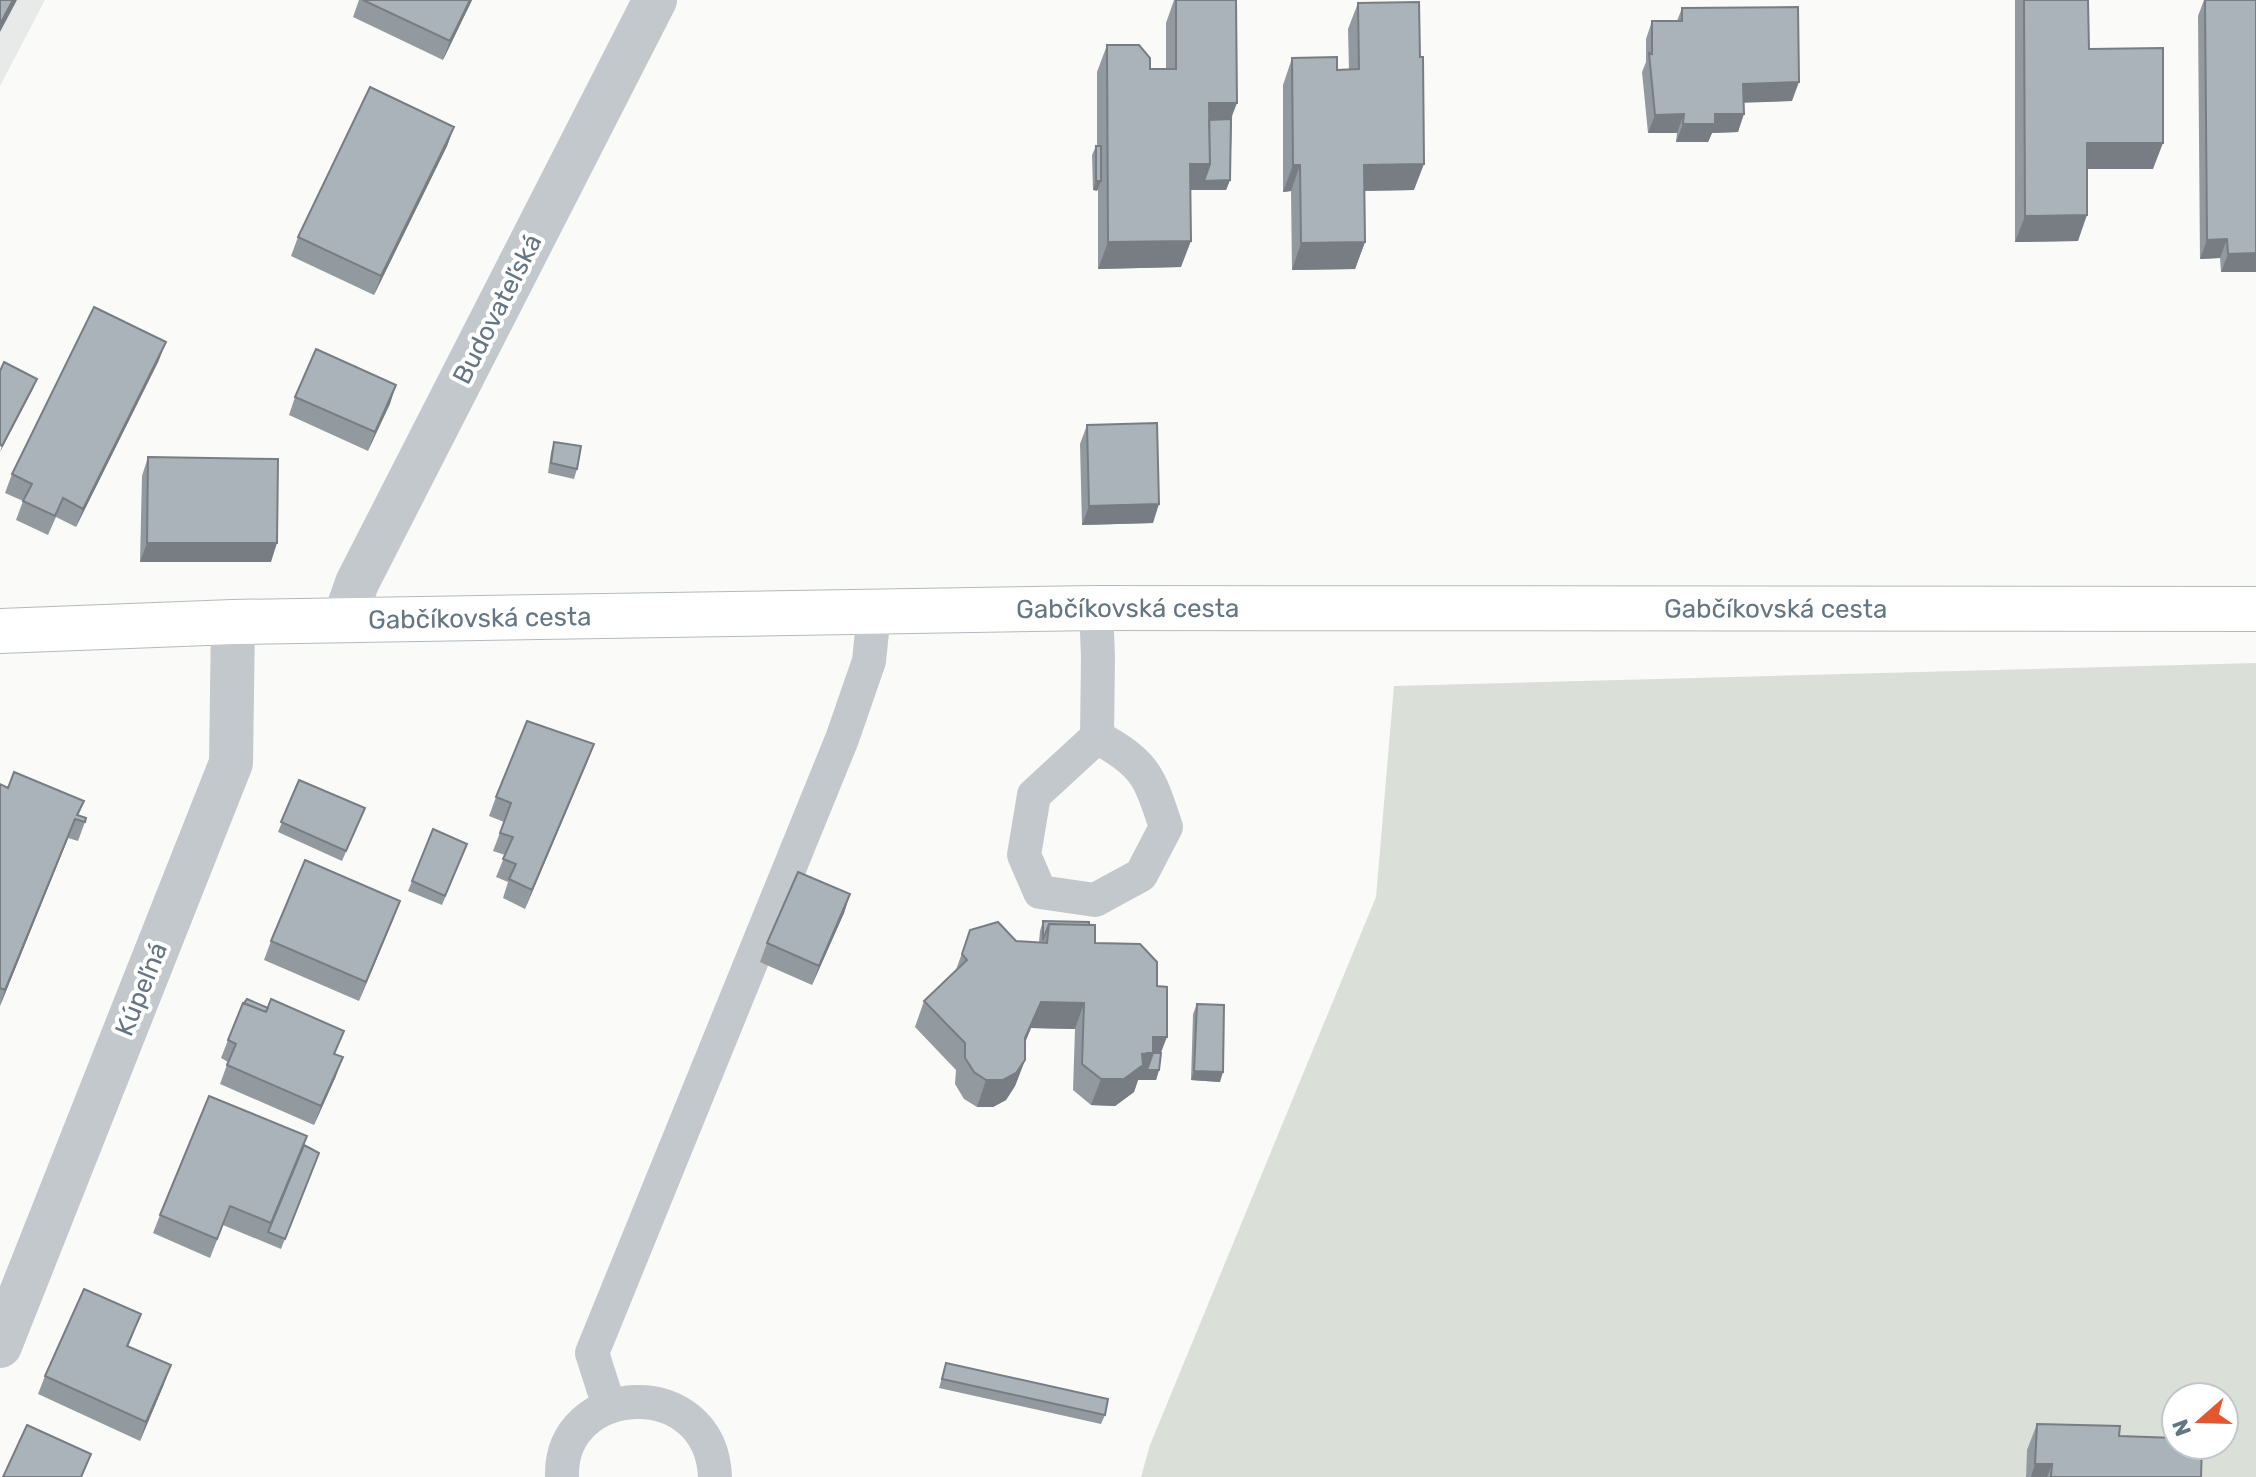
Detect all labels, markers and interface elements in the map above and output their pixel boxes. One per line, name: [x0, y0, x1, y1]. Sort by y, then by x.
street label: Budovateľská: [446, 229, 548, 389]
street label: Gabčíkovská cesta: [1016, 593, 1239, 625]
street label: Gabčíkovská cesta: [1664, 593, 1887, 625]
street label: Gabčíkovská cesta: [368, 601, 592, 636]
street label: Kúpeľná: [109, 938, 174, 1040]
north arrow: [2160, 1381, 2240, 1461]
text: N: [2166, 1416, 2197, 1440]

